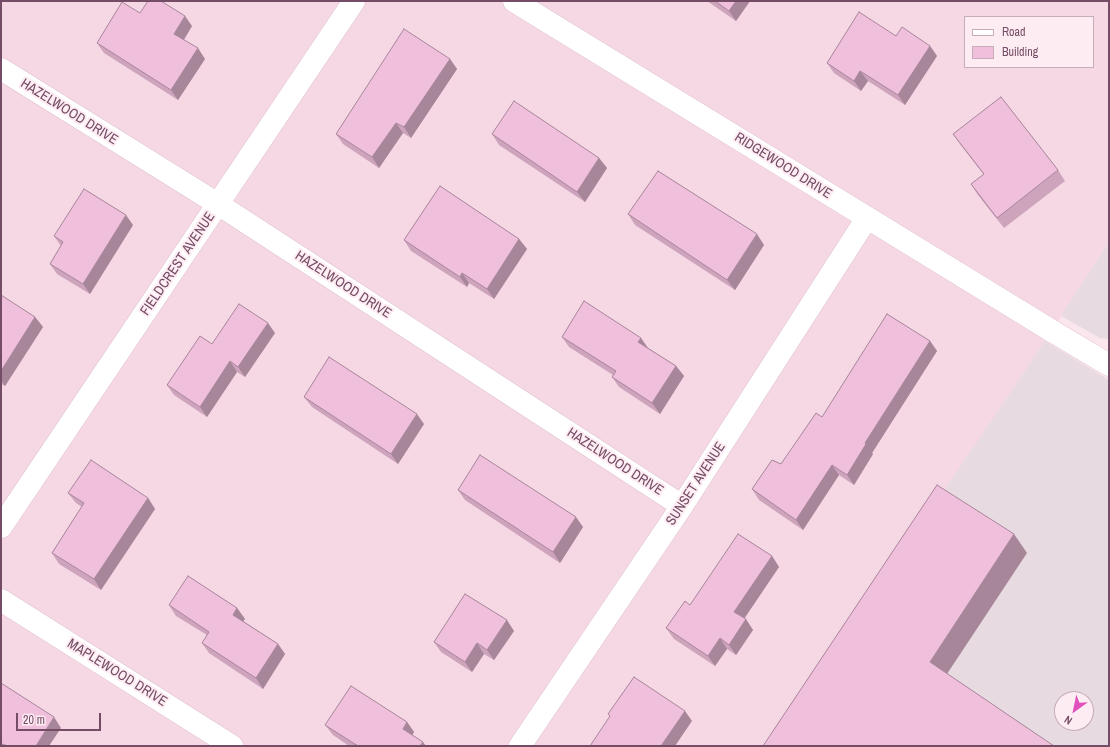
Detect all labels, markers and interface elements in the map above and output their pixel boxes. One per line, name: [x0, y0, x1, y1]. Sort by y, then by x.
legend: [964, 16, 1094, 68]
text: Road: [1002, 24, 1026, 40]
text: Building: [1002, 44, 1038, 60]
street label: HAZELWOOD DRIVE: [17, 75, 121, 149]
street label: RIDGEWOOD DRIVE: [731, 129, 835, 203]
street label: FIELDCREST AVENUE: [137, 209, 219, 319]
street label: HAZELWOOD DRIVE: [292, 248, 394, 322]
street label: HAZELWOOD DRIVE: [564, 425, 666, 499]
street label: SUNSET AVENUE: [663, 439, 729, 529]
street label: MAPLEWOOD DRIVE: [64, 636, 170, 710]
north arrow: [1054, 691, 1094, 731]
scale bar: [18, 705, 103, 731]
text: 20 m: [23, 712, 45, 728]
text: N: [1061, 713, 1075, 728]

